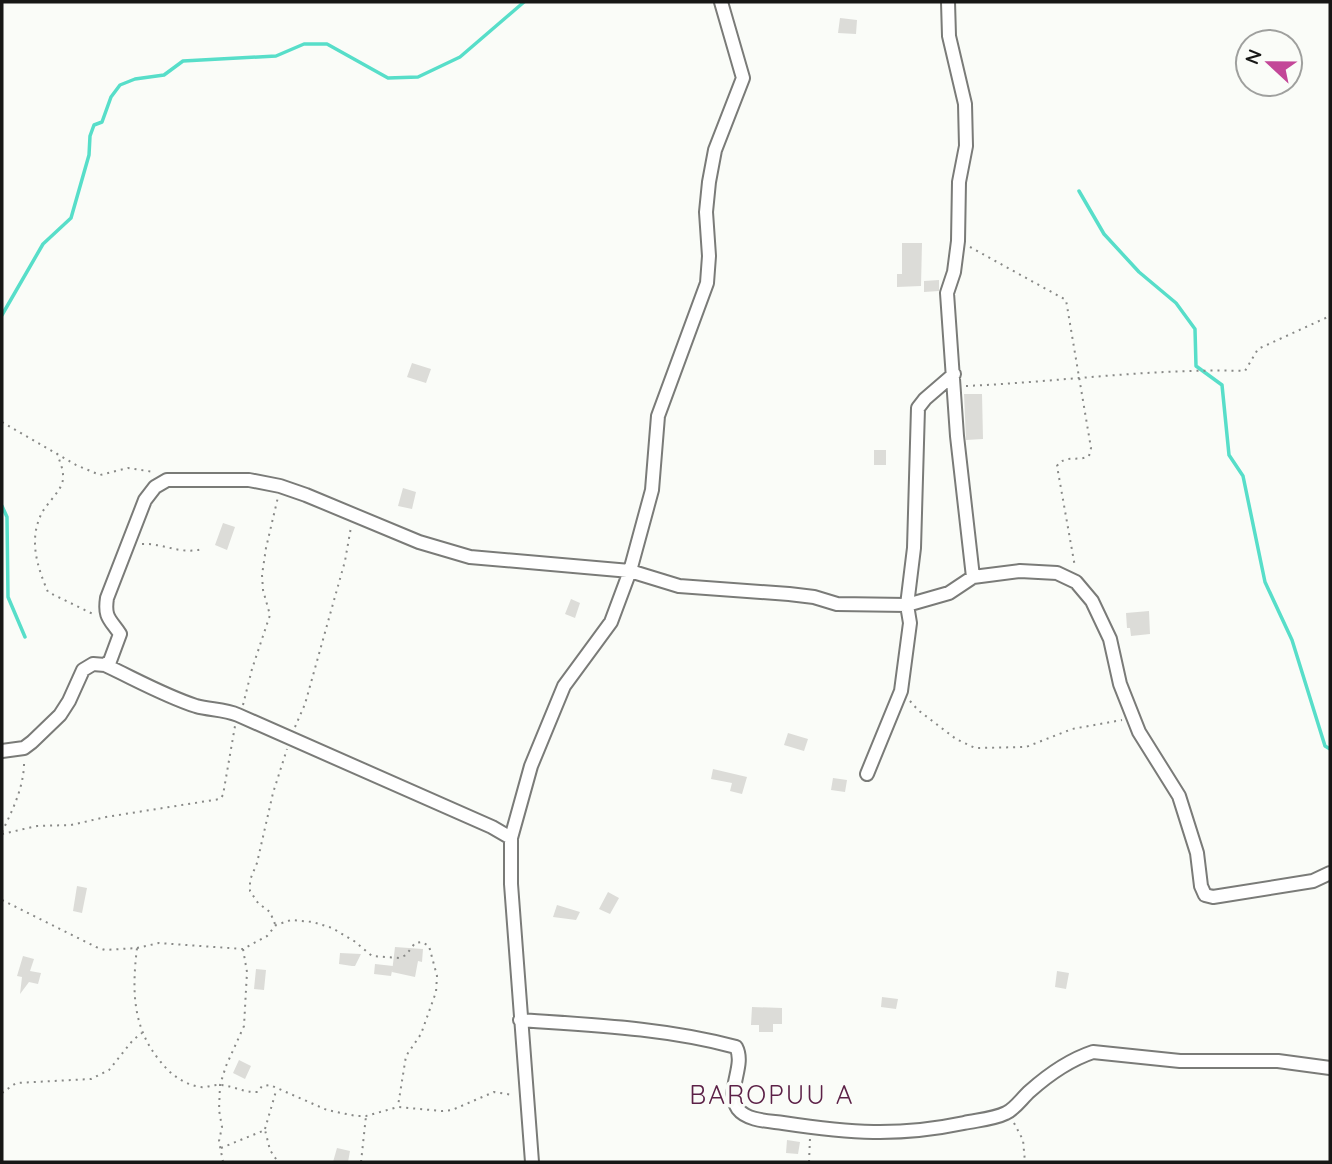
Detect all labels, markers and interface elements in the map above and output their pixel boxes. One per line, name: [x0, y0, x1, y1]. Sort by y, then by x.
north arrow: [1234, 28, 1304, 98]
text: N: [1239, 46, 1267, 68]
district label: BAROPUU A: [689, 1078, 855, 1111]

